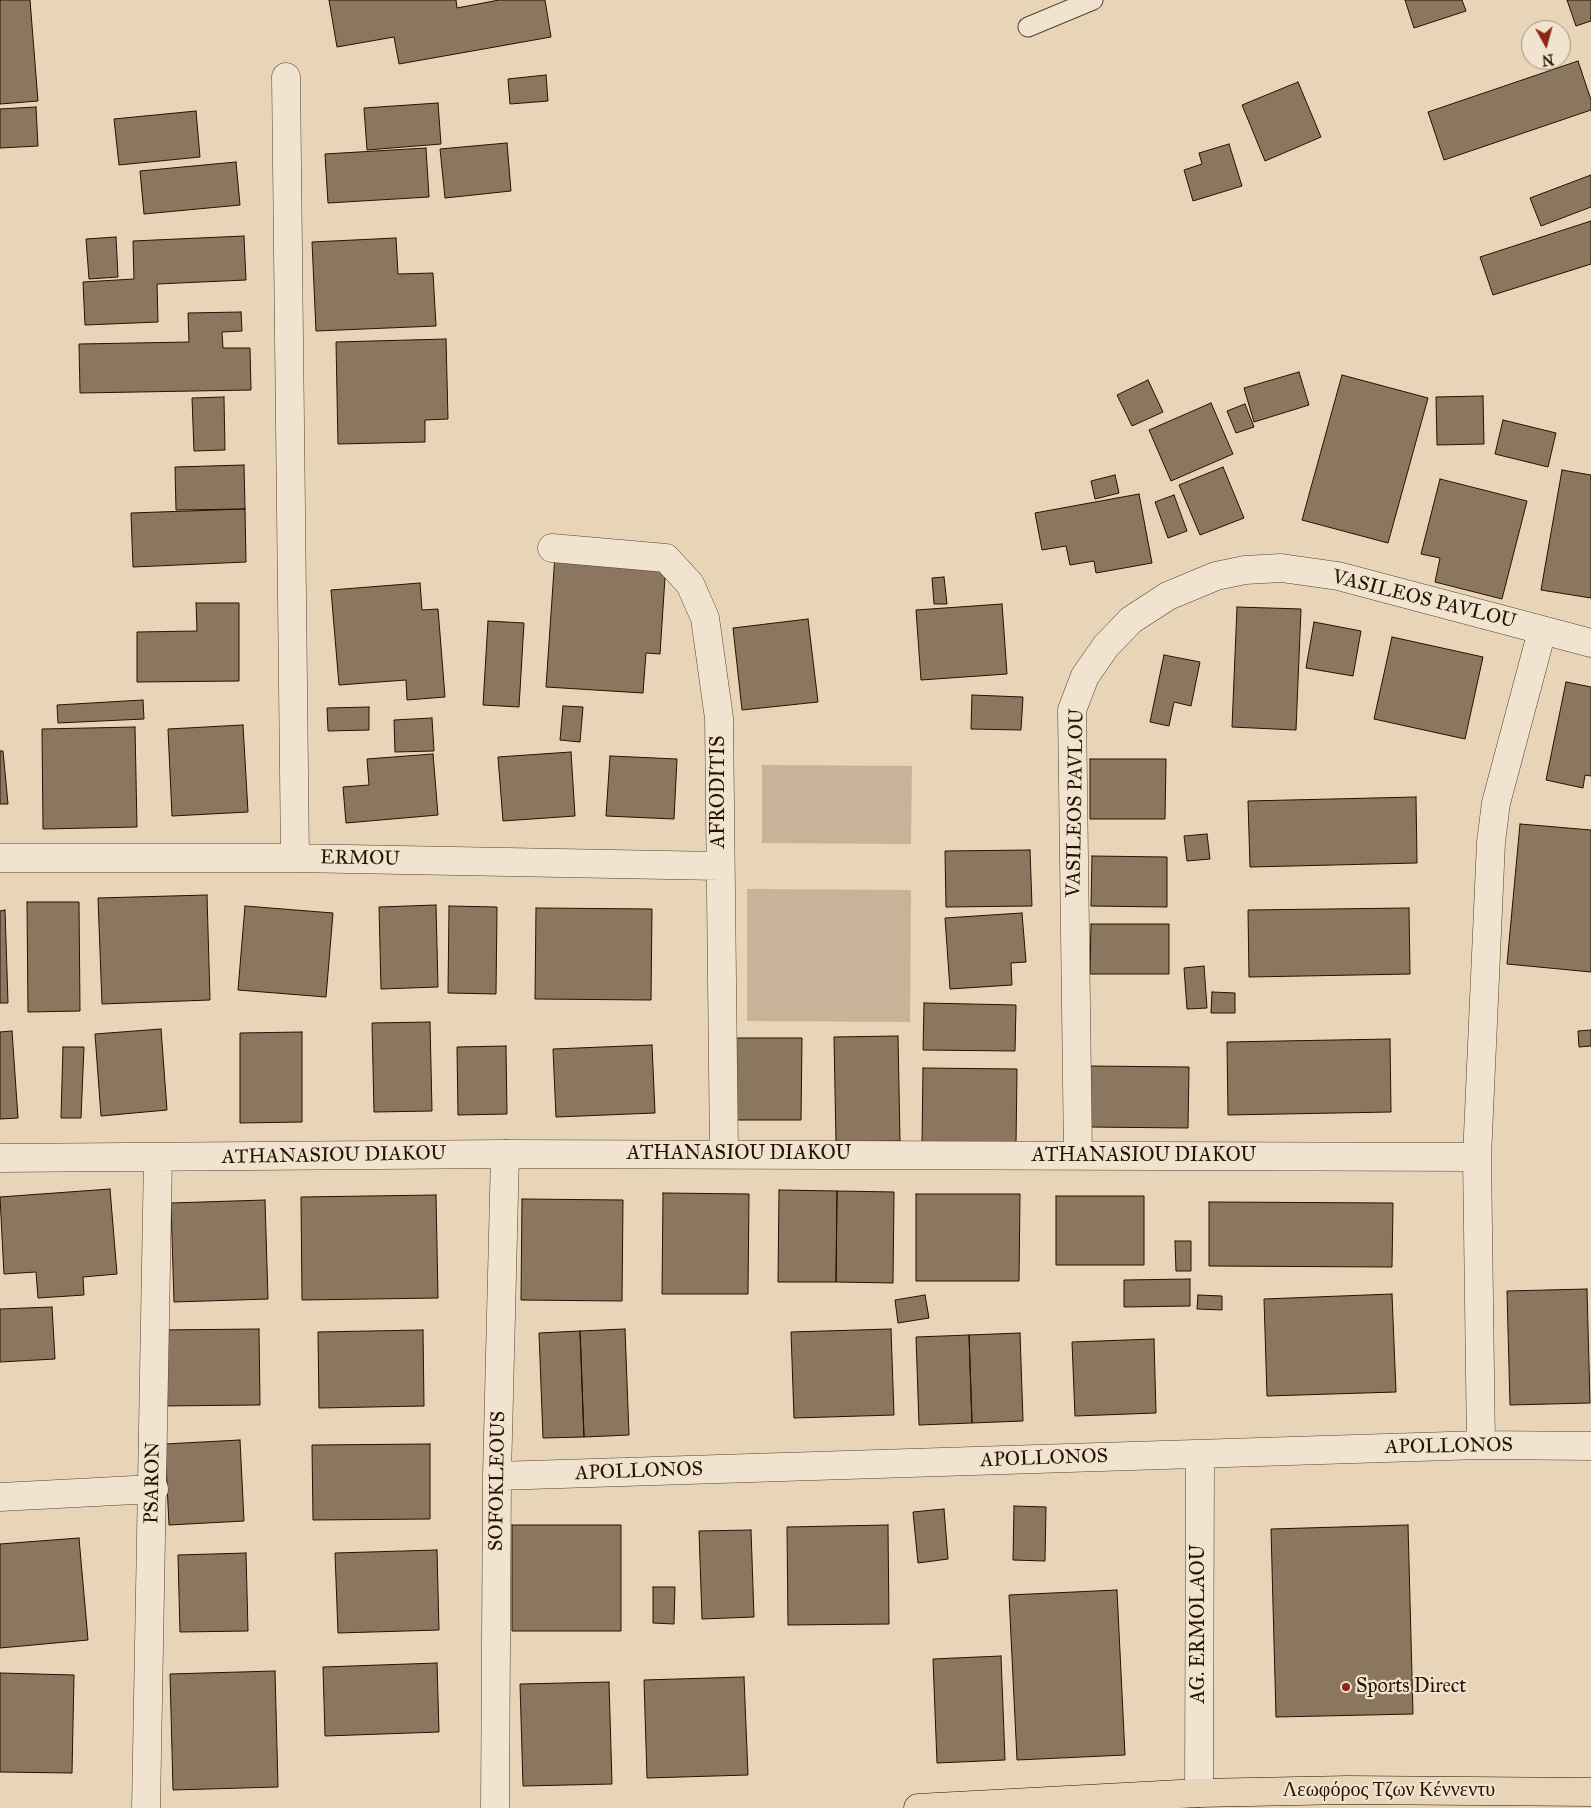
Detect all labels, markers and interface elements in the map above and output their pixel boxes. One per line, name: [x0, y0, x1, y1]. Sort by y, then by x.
north arrow: [1521, 20, 1571, 70]
text: N: [1541, 50, 1555, 69]
street label: VASILEOS PAVLOU: [1330, 566, 1518, 634]
street label: VASILEOS PAVLOU: [1062, 708, 1090, 898]
street label: AFRODITIS: [707, 735, 731, 849]
street label: ERMOU: [320, 846, 400, 872]
street label: ATHANASIOU DIAKOU: [221, 1142, 447, 1170]
street label: ATHANASIOU DIAKOU: [627, 1142, 851, 1166]
street label: ATHANASIOU DIAKOU: [1032, 1144, 1256, 1168]
street label: SOFOKLEOUS: [485, 1411, 511, 1551]
street label: APOLLONOS: [1385, 1434, 1513, 1460]
street label: PSARON: [140, 1442, 166, 1524]
street label: APOLLONOS: [980, 1445, 1108, 1473]
street label: APOLLONOS: [575, 1458, 703, 1486]
street label: AG. ERMOLAOU: [1187, 1545, 1211, 1703]
place label: Sports Direct: [1356, 1675, 1466, 1699]
marker: Sports Direct: [1340, 1681, 1352, 1693]
street label: Λεωφόρος Τζων Κέννεντυ: [1283, 1779, 1495, 1803]

